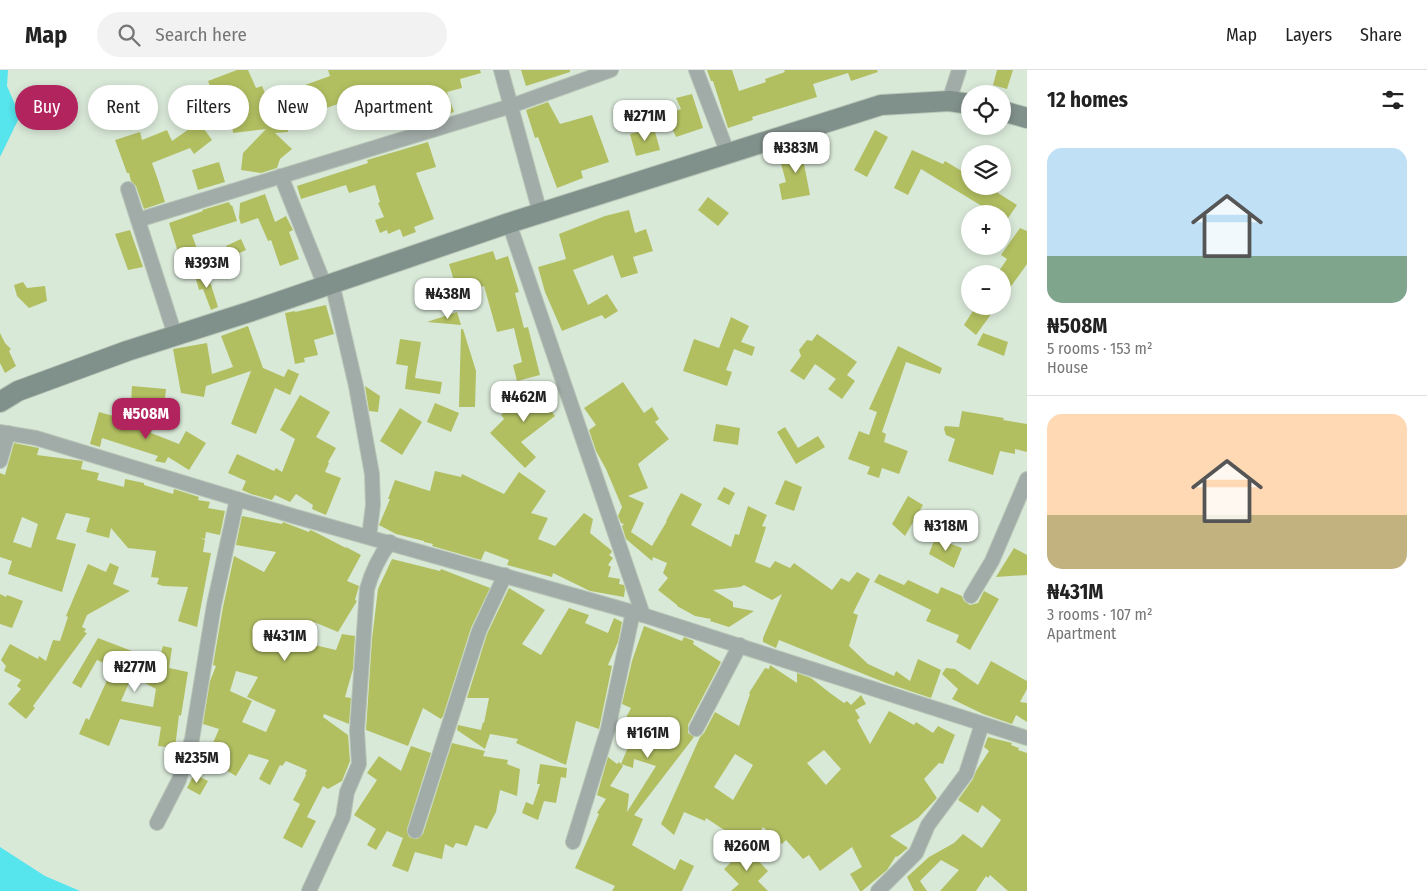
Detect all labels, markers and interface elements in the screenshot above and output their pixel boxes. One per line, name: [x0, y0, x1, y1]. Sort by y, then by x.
search box: [97, 12, 447, 57]
text: Map: [25, 21, 67, 49]
icon: search: [115, 21, 143, 49]
text: Search here: [155, 23, 247, 46]
text: Map: [1226, 24, 1257, 46]
text: Layers: [1285, 24, 1332, 46]
text: Share: [1360, 24, 1402, 46]
chip: Buy: [15, 85, 78, 130]
chip: Rent: [88, 85, 158, 130]
chip: Filters: [168, 85, 249, 130]
chip: New: [259, 85, 327, 130]
chip: Apartment: [337, 85, 451, 130]
map controls: [961, 85, 1011, 315]
button: locate: [961, 85, 1011, 135]
icon: filters: [1379, 86, 1407, 114]
text: 12 homes: [1047, 87, 1128, 113]
pin: ₦271M: [610, 100, 680, 142]
text: ₦271M: [624, 106, 666, 125]
pin: ₦383M: [761, 132, 831, 174]
text: ₦383M: [774, 138, 818, 157]
button: layers: [961, 145, 1011, 195]
icon: home: [1182, 181, 1272, 271]
button: +: [961, 205, 1011, 255]
pin: ₦393M: [172, 246, 242, 289]
text: ₦393M: [185, 253, 229, 272]
button: −: [961, 265, 1011, 315]
pin: ₦438M: [413, 278, 483, 320]
text: ₦438M: [425, 284, 471, 303]
text: ₦508M: [1047, 313, 1107, 339]
text: 5 rooms · 153 m²: [1047, 339, 1153, 358]
text: House: [1047, 358, 1088, 377]
pin: ₦462M: [489, 380, 559, 423]
text: ₦462M: [502, 387, 546, 406]
pin: ₦508M: [111, 398, 181, 440]
text: ₦508M: [123, 404, 169, 423]
icon: home: [1182, 446, 1272, 536]
pin: ₦318M: [911, 510, 981, 552]
text: ₦318M: [924, 516, 968, 535]
text: ₦431M: [1047, 579, 1103, 605]
text: 3 rooms · 107 m²: [1047, 605, 1153, 624]
pin: ₦431M: [250, 620, 320, 662]
text: Apartment: [1047, 624, 1116, 643]
text: ₦431M: [263, 626, 307, 645]
pin: ₦277M: [100, 650, 170, 693]
text: ₦277M: [114, 657, 156, 676]
pin: ₦161M: [613, 716, 683, 759]
text: ₦161M: [627, 723, 669, 742]
pin: ₦235M: [162, 742, 232, 784]
text: ₦235M: [175, 748, 219, 767]
pin: ₦260M: [712, 830, 782, 872]
text: ₦260M: [724, 836, 770, 855]

